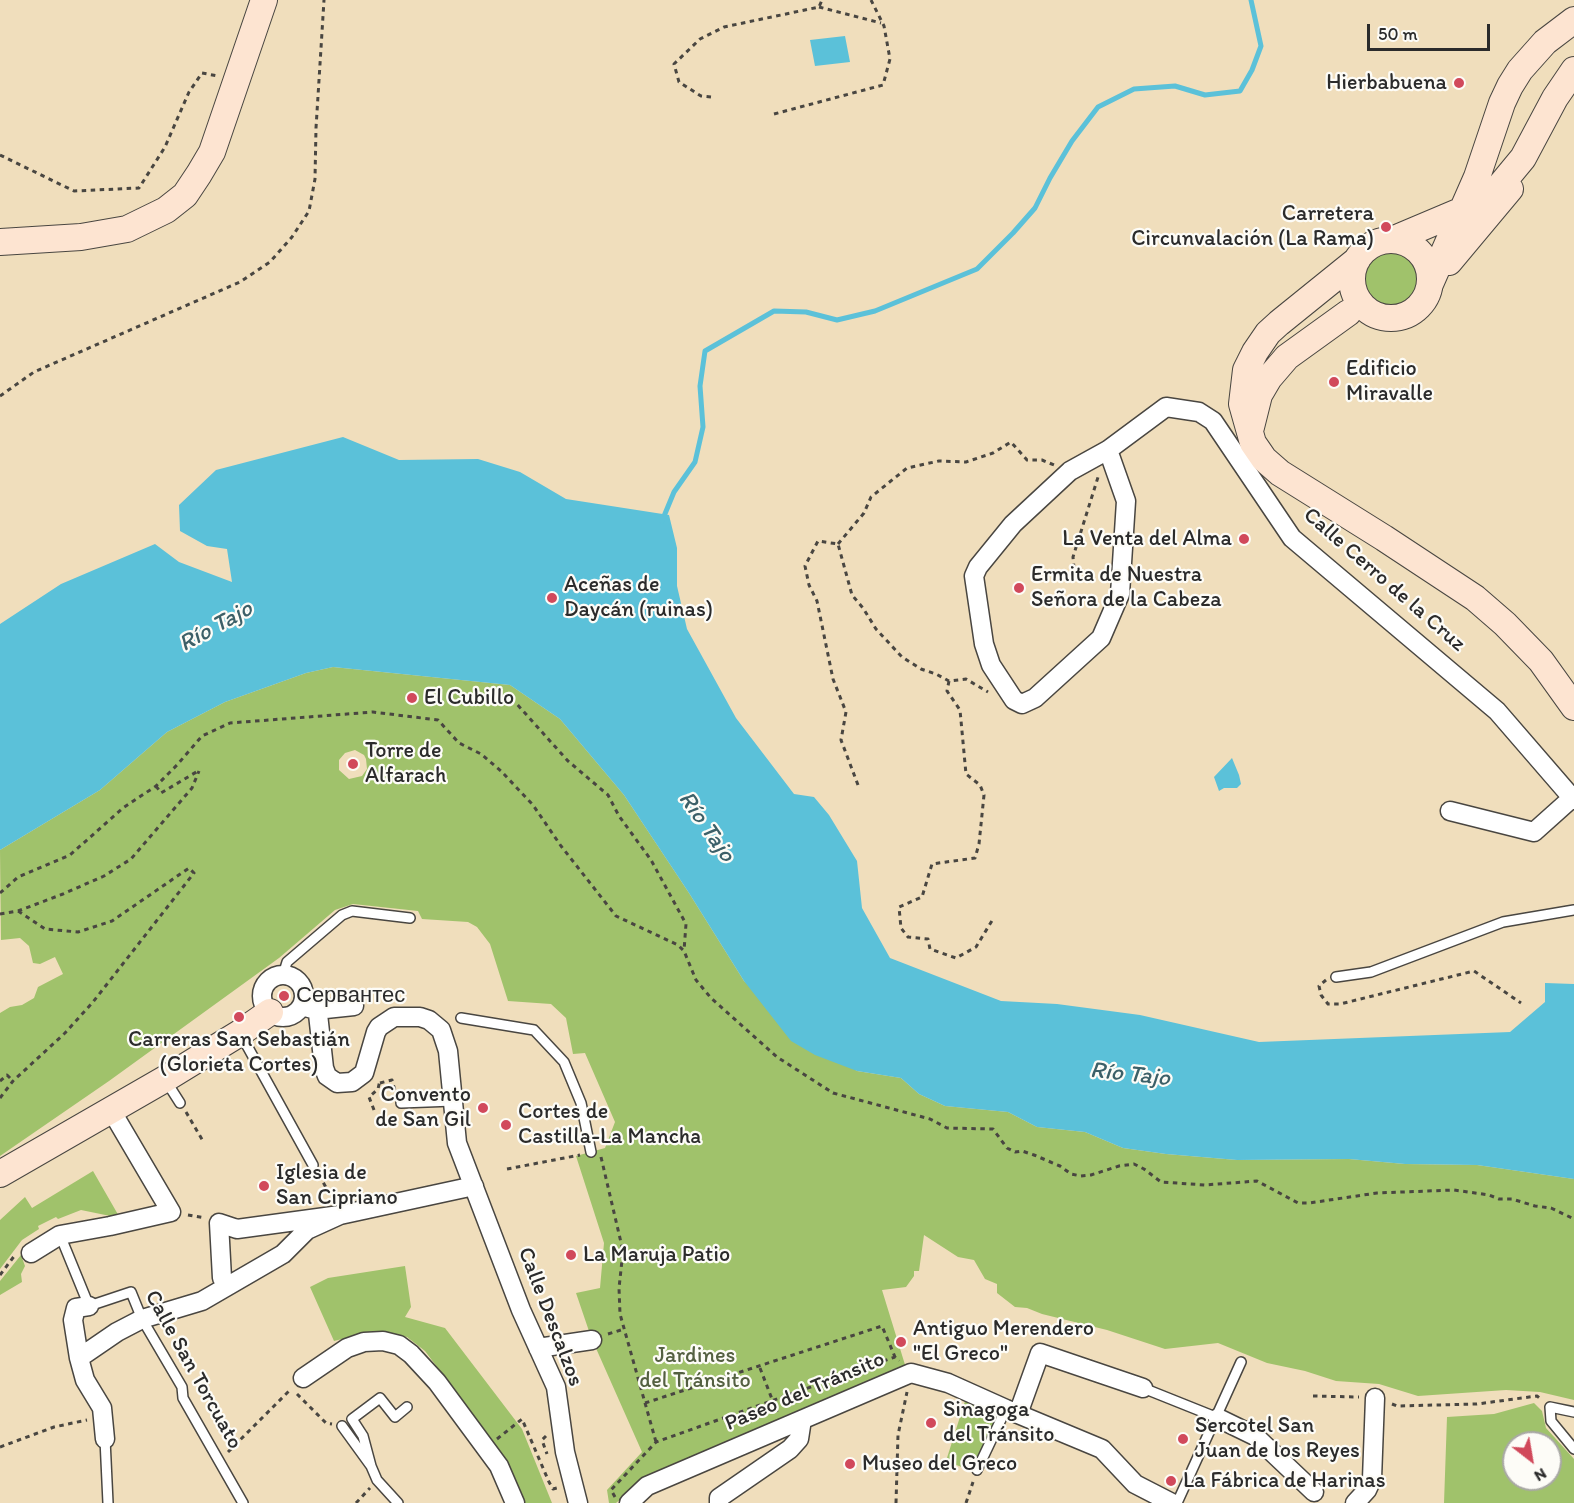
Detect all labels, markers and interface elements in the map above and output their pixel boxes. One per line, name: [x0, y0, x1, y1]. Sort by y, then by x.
scale bar: [1370, 12, 1493, 50]
text: 50 m: [1378, 23, 1418, 45]
place label: Hierbabuena: [1326, 70, 1447, 96]
marker: Hierbabuena: [1452, 76, 1466, 90]
place label: Carretera Circunvalación (La Rama): [1131, 201, 1374, 252]
marker: Carretera Circunvalación (La Rama): [1379, 220, 1393, 234]
place label: Edificio Miravalle: [1346, 356, 1433, 408]
marker: Edificio Miravalle: [1327, 375, 1341, 389]
street label: Calle Cerro de la Cruz: [1298, 502, 1470, 658]
place label: La Venta del Alma: [1062, 526, 1232, 552]
marker: La Venta del Alma: [1237, 532, 1251, 546]
place label: Ermita de Nuestra Señora de la Cabeza: [1031, 562, 1222, 614]
place label: Aceñas de Daycán (ruinas): [564, 572, 713, 624]
marker: Ermita de Nuestra Señora de la Cabeza: [1012, 581, 1026, 595]
marker: Aceñas de Daycán (ruinas): [545, 591, 559, 605]
water label: Río Tajo: [174, 595, 258, 659]
place label: El Cubillo: [424, 685, 514, 711]
marker: El Cubillo: [405, 691, 419, 705]
place label: Torre de Alfarach: [365, 738, 446, 790]
marker: Torre de Alfarach: [346, 757, 360, 771]
water label: Río Tajo: [671, 786, 741, 868]
place label: Сервантес: [296, 983, 405, 1009]
marker: Сервантес: [277, 989, 291, 1003]
marker: Carreras San Sebastián (Glorieta Cortes): [232, 1010, 246, 1024]
place label: Carreras San Sebastián (Glorieta Cortes): [128, 1027, 350, 1078]
water label: Río Tajo: [1089, 1056, 1171, 1094]
place label: Convento de San Gil: [375, 1082, 471, 1134]
place label: Cortes de Castilla-La Mancha: [518, 1099, 701, 1150]
marker: Convento de San Gil: [476, 1101, 490, 1115]
marker: Cortes de Castilla-La Mancha: [499, 1118, 513, 1132]
place label: Iglesia de San Cipriano: [276, 1160, 398, 1212]
marker: Iglesia de San Cipriano: [257, 1179, 271, 1193]
place label: La Maruja Patio: [583, 1242, 730, 1268]
street label: Calle Descalzos: [511, 1244, 589, 1390]
marker: La Maruja Patio: [564, 1248, 578, 1262]
street label: Calle San Torcuato: [138, 1286, 248, 1454]
place label: Antiguo Merendero "El Greco": [913, 1316, 1094, 1368]
marker: Antiguo Merendero "El Greco": [894, 1335, 908, 1349]
park label: Jardines del Tránsito: [639, 1343, 751, 1394]
street label: Paseo del Tránsito: [721, 1346, 889, 1438]
place label: Sinagoga del Tránsito: [943, 1397, 1054, 1448]
place label: Sercotel San Juan de los Reyes: [1195, 1413, 1360, 1464]
marker: Sinagoga del Tránsito: [924, 1416, 938, 1430]
north arrow: [1502, 1431, 1562, 1491]
marker: Sercotel San Juan de los Reyes: [1176, 1432, 1190, 1446]
place label: Museo del Greco: [862, 1451, 1017, 1477]
marker: Museo del Greco: [843, 1457, 857, 1471]
text: N: [1531, 1464, 1550, 1486]
place label: La Fábrica de Harinas: [1183, 1468, 1386, 1494]
marker: La Fábrica de Harinas: [1164, 1474, 1178, 1488]

